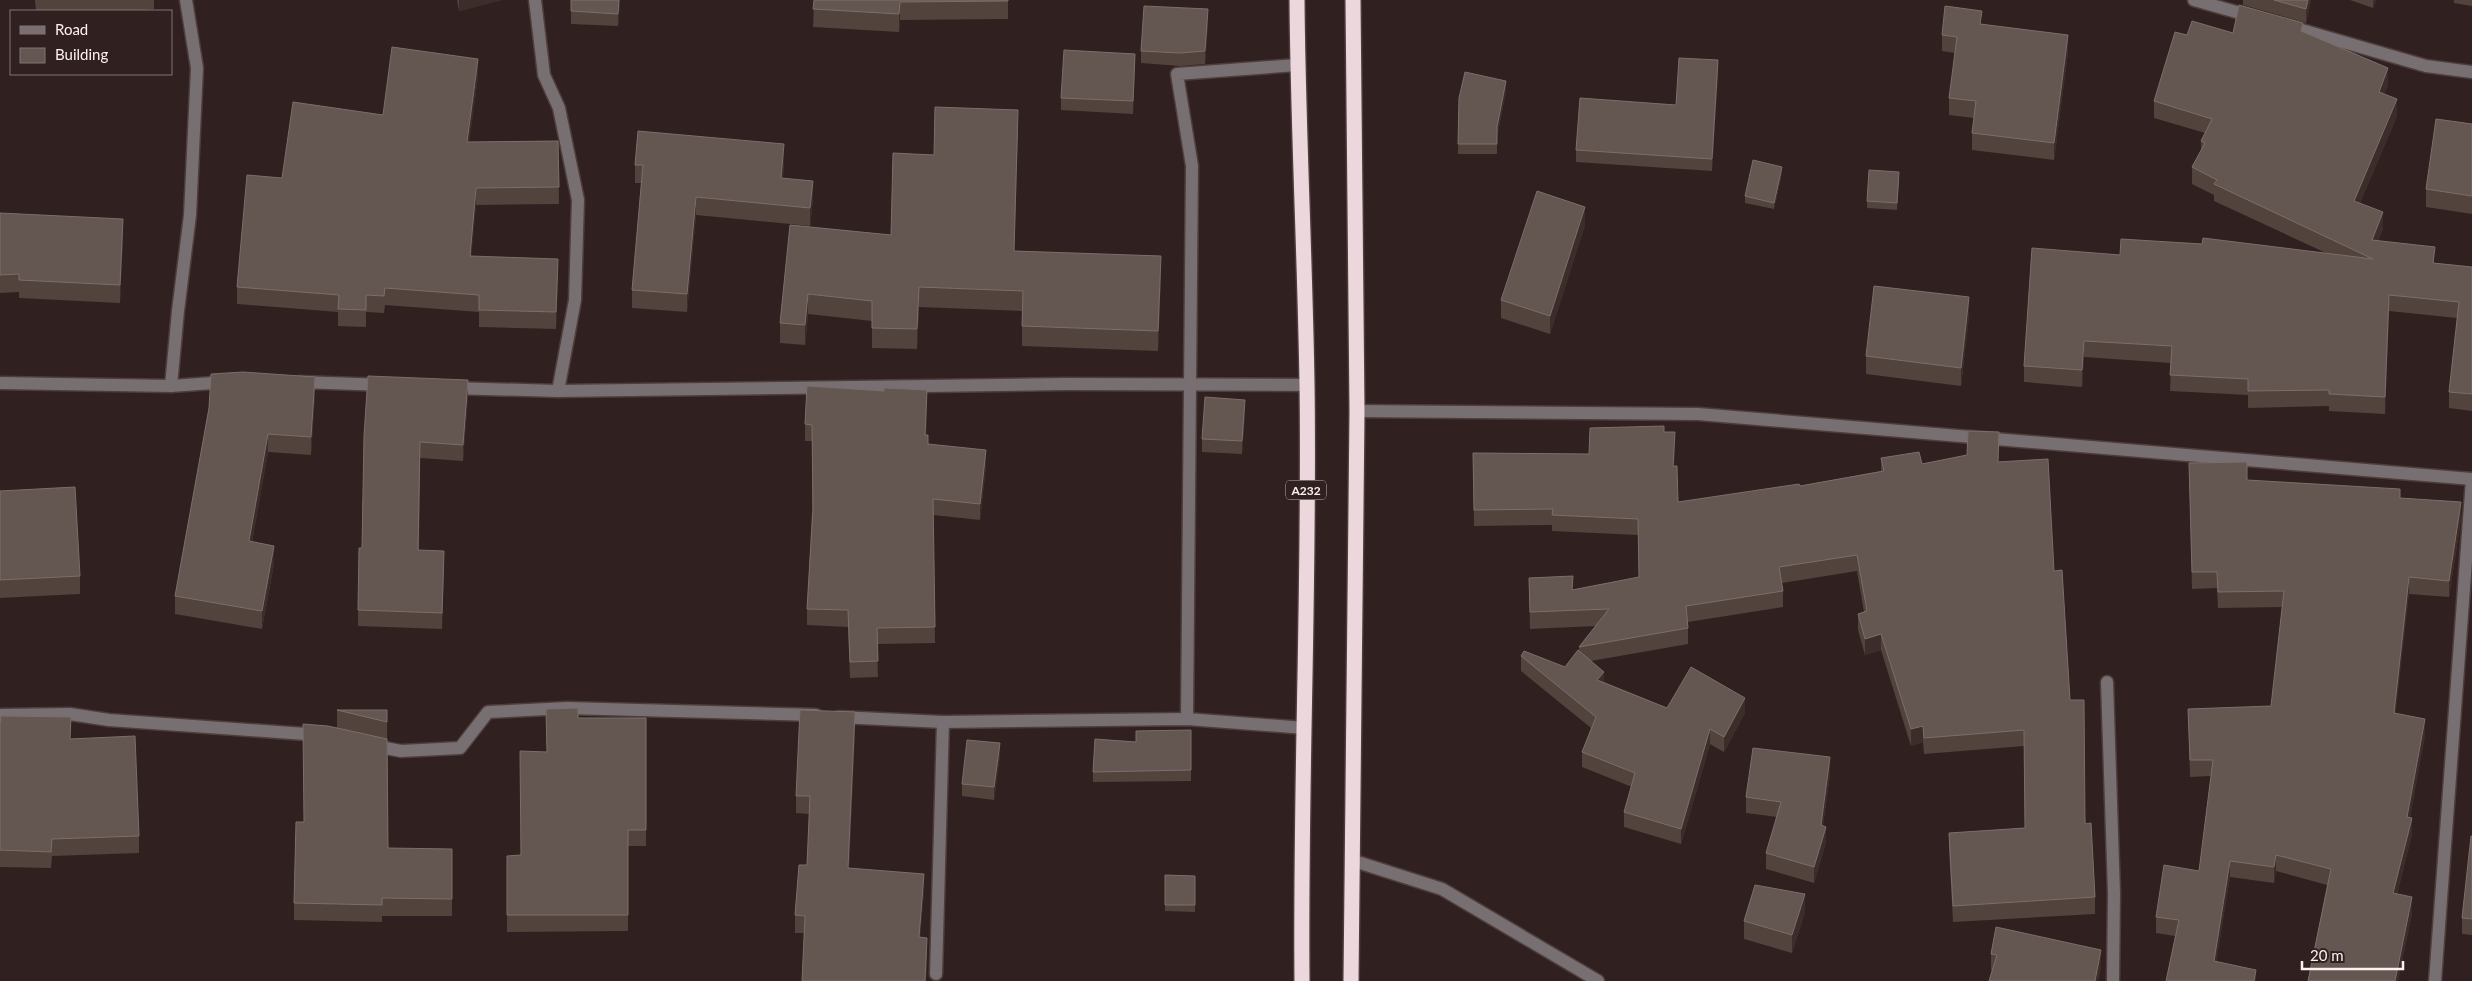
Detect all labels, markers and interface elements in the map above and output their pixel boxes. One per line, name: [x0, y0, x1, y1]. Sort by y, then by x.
legend: [10, 10, 172, 75]
text: Road: [55, 20, 88, 38]
text: Building: [55, 45, 108, 63]
road number: A232: [1286, 480, 1326, 500]
scale bar: [2302, 938, 2403, 970]
text: 20 m: [2310, 946, 2344, 964]

